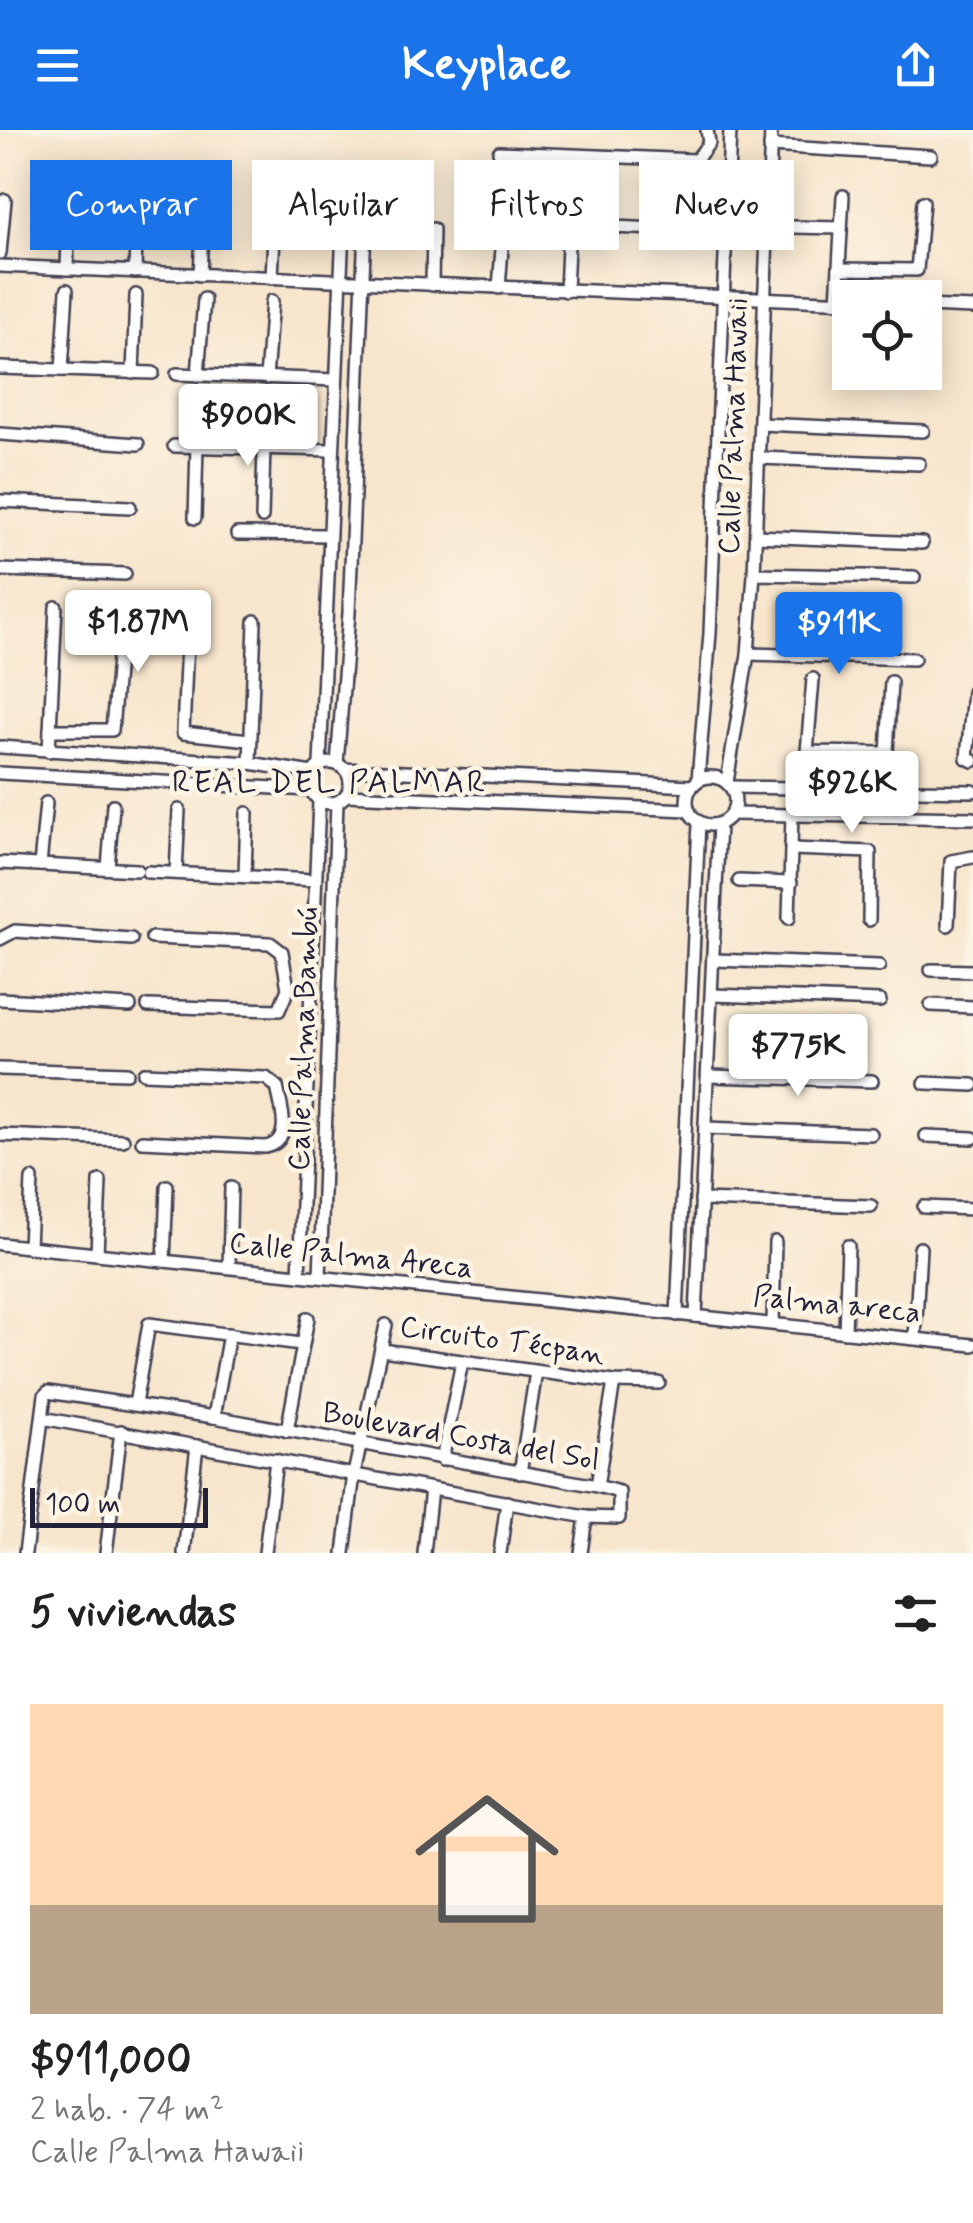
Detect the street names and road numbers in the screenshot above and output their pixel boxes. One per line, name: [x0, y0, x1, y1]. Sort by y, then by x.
street label: Calle Palma Hawaii: [710, 297, 758, 555]
street label: Calle Palma Bambú: [280, 906, 328, 1172]
street label: Calle Palma Areca: [227, 1224, 475, 1288]
street label: Palma areca: [751, 1277, 923, 1333]
street label: Circuito Técpan: [397, 1307, 607, 1375]
street label: Boulevard Costa del Sol: [320, 1393, 602, 1481]

